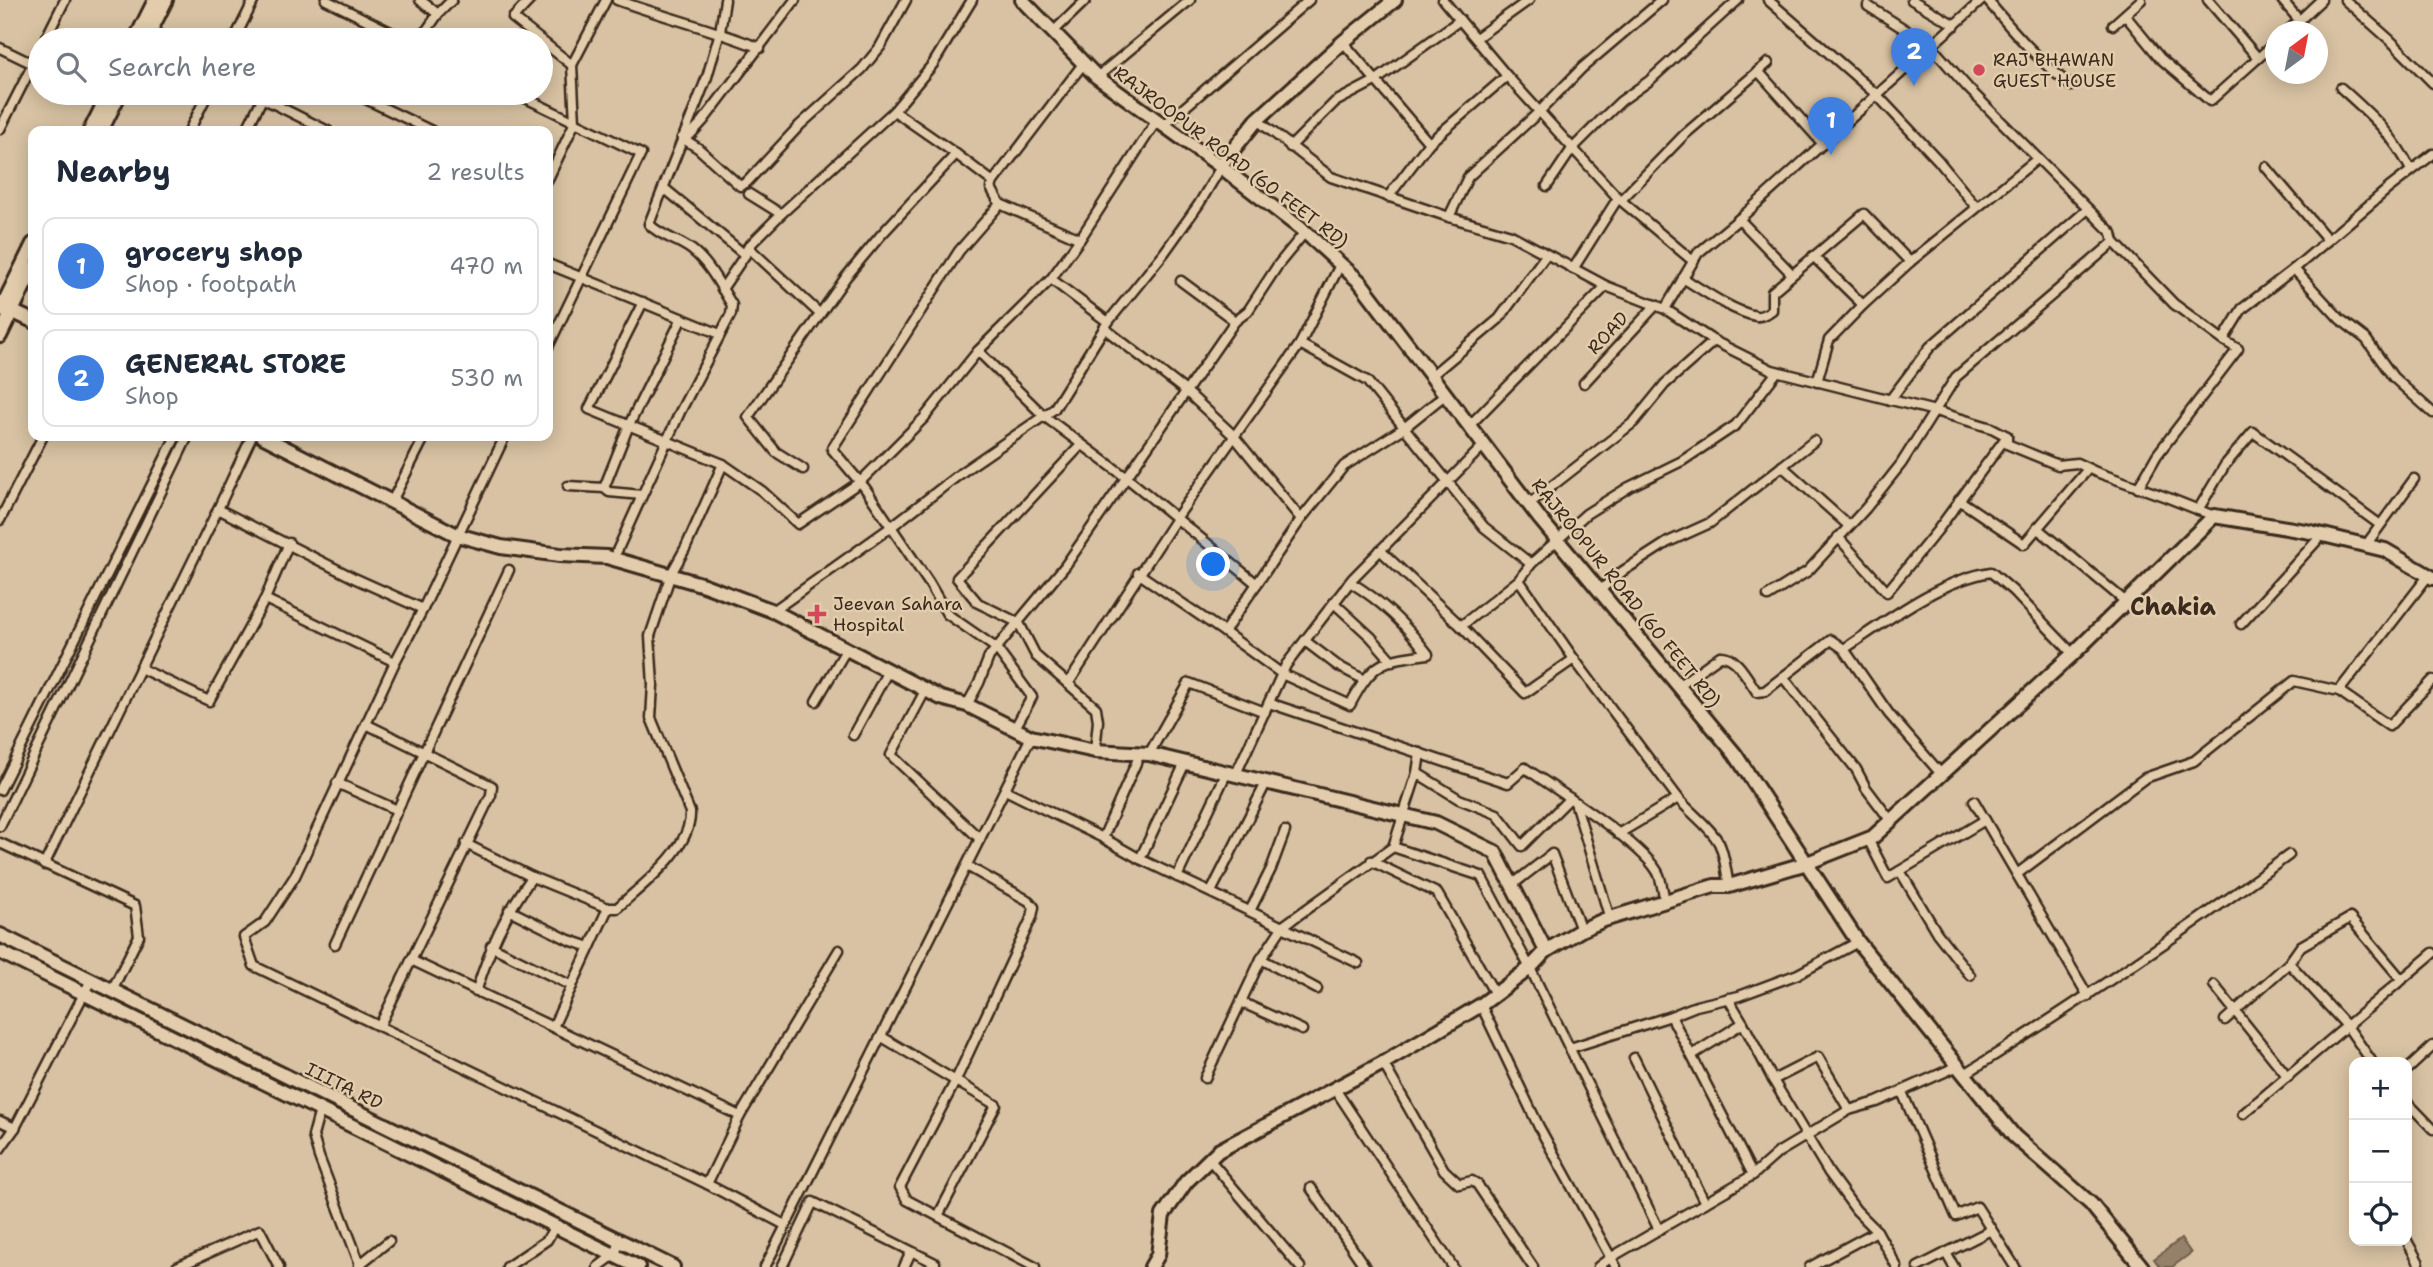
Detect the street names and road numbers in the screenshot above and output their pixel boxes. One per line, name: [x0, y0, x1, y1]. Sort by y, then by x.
street label: RAJROOPUR ROAD (60 FEET RD): [1109, 61, 1353, 253]
street label: ROAD: [1582, 306, 1634, 359]
street label: RAJROOPUR ROAD (60 FEET RD): [1526, 474, 1726, 712]
street label: IIITA RD: [301, 1057, 387, 1115]

